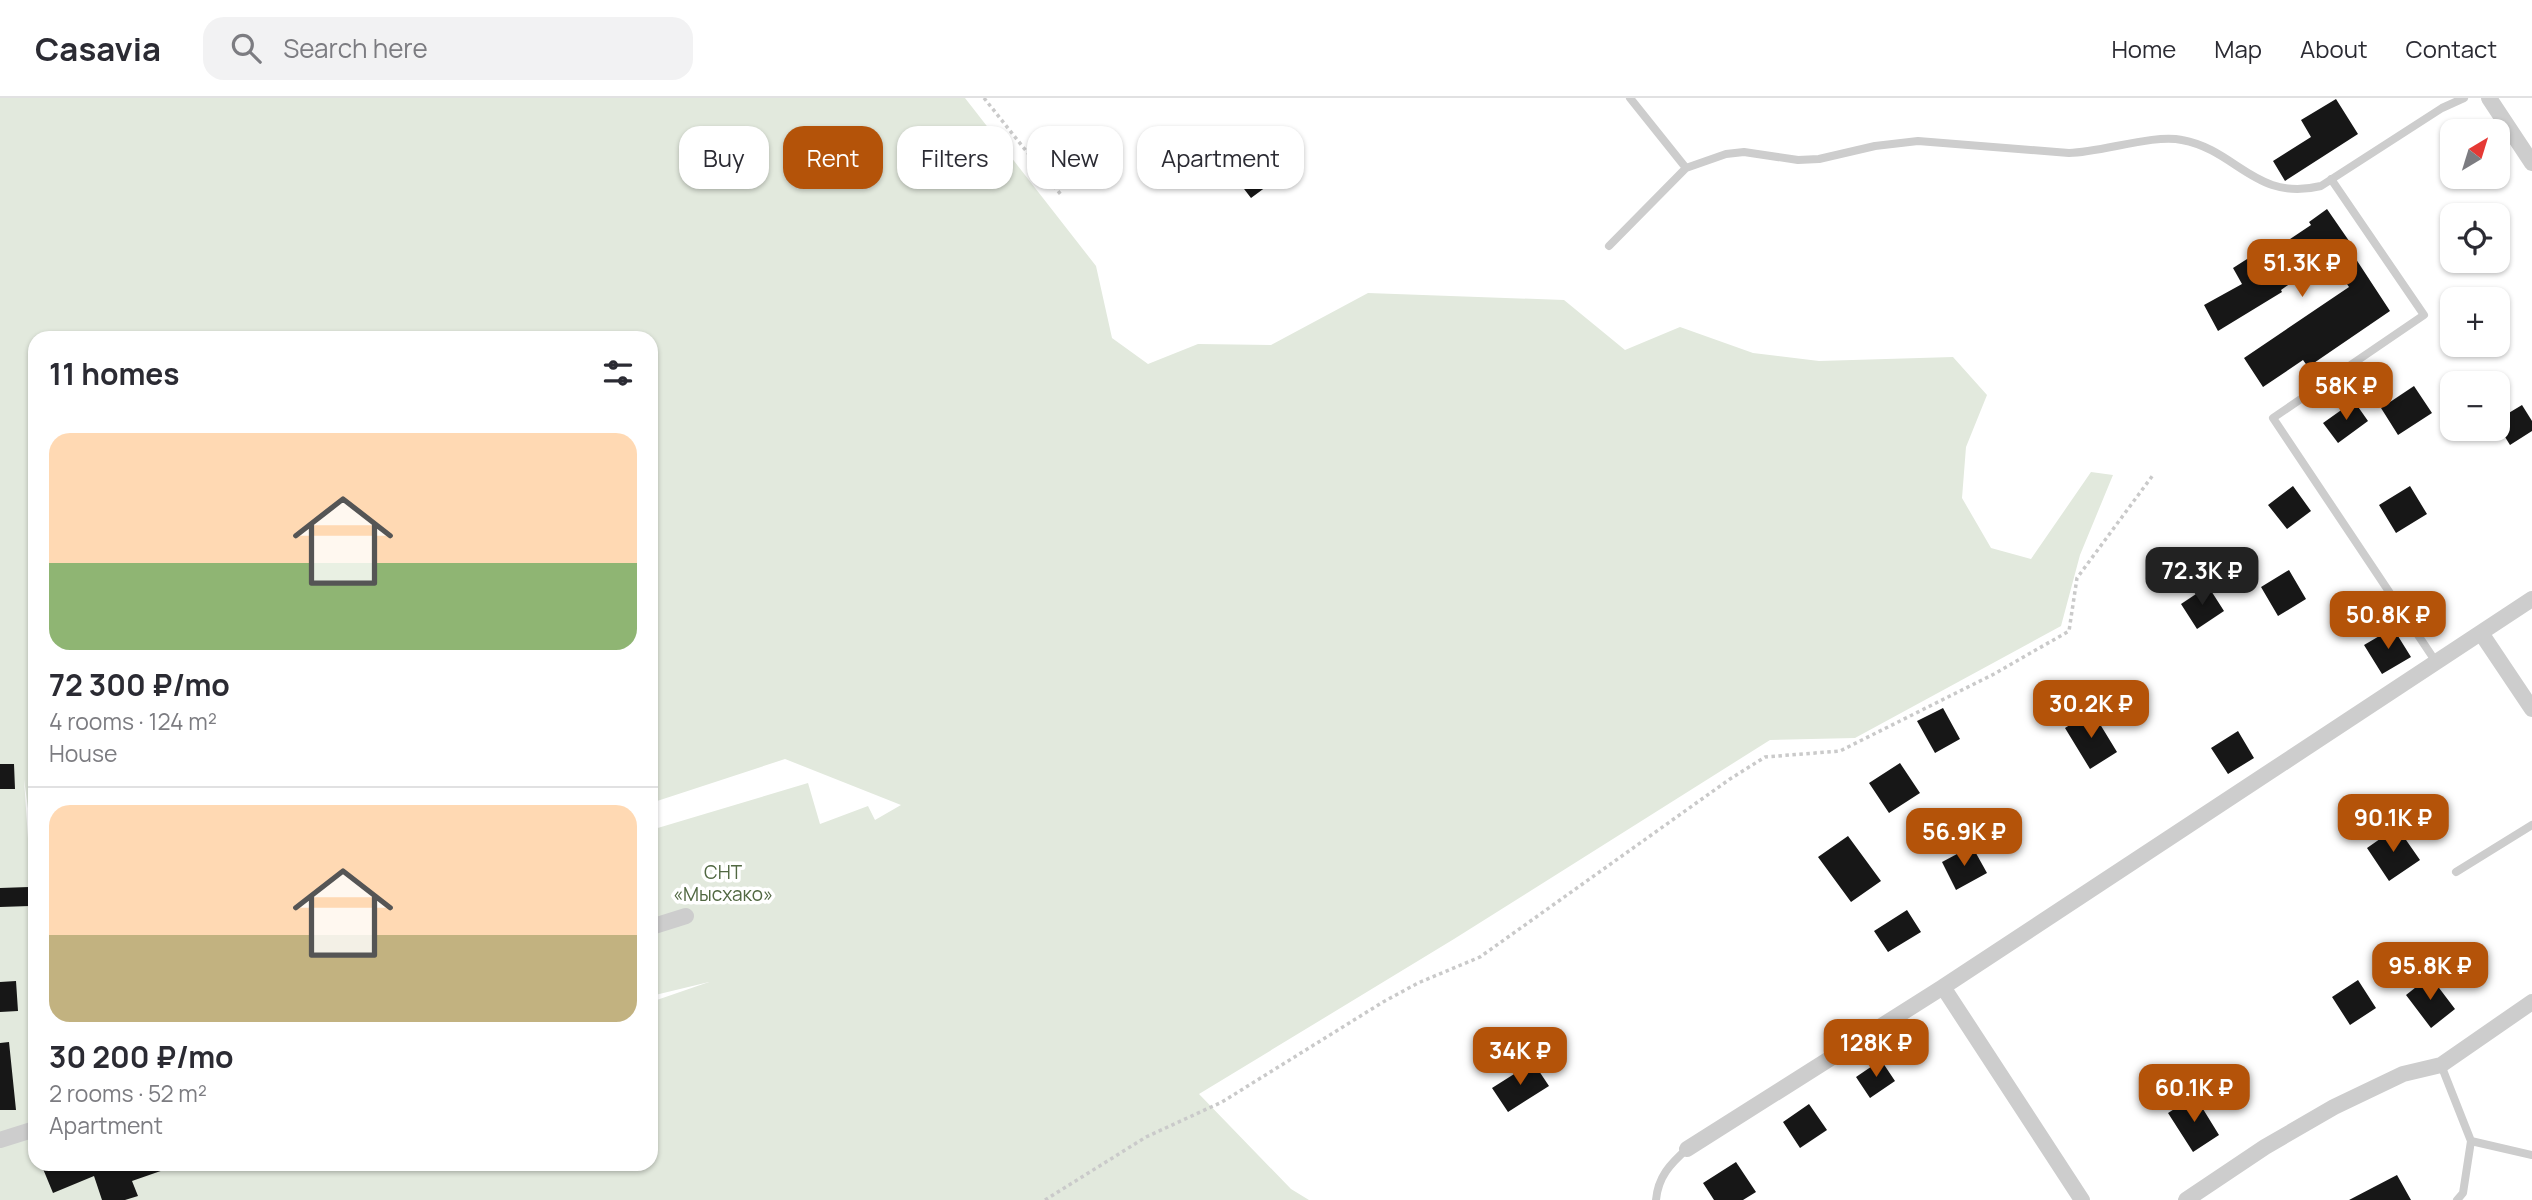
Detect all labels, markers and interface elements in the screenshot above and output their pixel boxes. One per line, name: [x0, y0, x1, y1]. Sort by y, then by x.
search box: [203, 17, 693, 80]
text: Casavia: [35, 26, 161, 71]
icon: search: [227, 29, 265, 67]
text: Search here: [283, 30, 428, 66]
text: Home: [2111, 32, 2176, 65]
text: Map: [2214, 32, 2262, 65]
text: About: [2300, 32, 2368, 65]
text: Contact: [2406, 32, 2497, 65]
north arrow: [2440, 119, 2510, 189]
map controls: [2440, 119, 2510, 441]
chip: Buy: [679, 126, 769, 189]
chip: Rent: [783, 126, 883, 189]
chip: Filters: [897, 126, 1013, 189]
chip: New: [1027, 126, 1123, 189]
chip: Apartment: [1137, 126, 1304, 189]
button: locate: [2440, 203, 2510, 273]
pin: 51.3K ₽: [2237, 240, 2367, 299]
text: 51.3K ₽: [2263, 246, 2341, 278]
button: +: [2440, 287, 2510, 357]
text: 11 homes: [49, 353, 180, 394]
icon: filters: [599, 354, 637, 392]
pin: 58K ₽: [2297, 362, 2395, 422]
text: 58K ₽: [2315, 369, 2377, 401]
button: −: [2440, 371, 2510, 441]
icon: home: [280, 478, 406, 604]
pin: 72.3K ₽: [2137, 547, 2267, 607]
text: 72.3K ₽: [2161, 554, 2243, 586]
pin: 50.8K ₽: [2323, 592, 2453, 651]
text: 50.8K ₽: [2346, 598, 2430, 630]
text: 72 300 ₽/mo: [49, 664, 230, 705]
pin: 30.2K ₽: [2026, 680, 2156, 740]
text: 30.2K ₽: [2049, 687, 2133, 719]
text: 4 rooms · 124 m²: [49, 705, 217, 737]
text: House: [49, 737, 118, 769]
pin: 90.1K ₽: [2328, 794, 2458, 854]
text: 90.1K ₽: [2354, 801, 2432, 833]
pin: 56.9K ₽: [1899, 808, 2029, 868]
text: 56.9K ₽: [1922, 815, 2006, 847]
icon: home: [280, 850, 406, 976]
park label: СНТ «Мысхако»: [673, 859, 773, 907]
pin: 95.8K ₽: [2365, 942, 2495, 1002]
text: 95.8K ₽: [2388, 949, 2472, 981]
pin: 128K ₽: [1819, 1020, 1933, 1079]
text: 128K ₽: [1840, 1026, 1912, 1058]
pin: 34K ₽: [1471, 1028, 1569, 1087]
text: 34K ₽: [1489, 1034, 1551, 1066]
text: 30 200 ₽/mo: [49, 1036, 233, 1077]
pin: 60.1K ₽: [2129, 1065, 2259, 1124]
text: 60.1K ₽: [2155, 1071, 2233, 1103]
text: 2 rooms · 52 m²: [49, 1077, 207, 1109]
text: Apartment: [49, 1109, 163, 1141]

